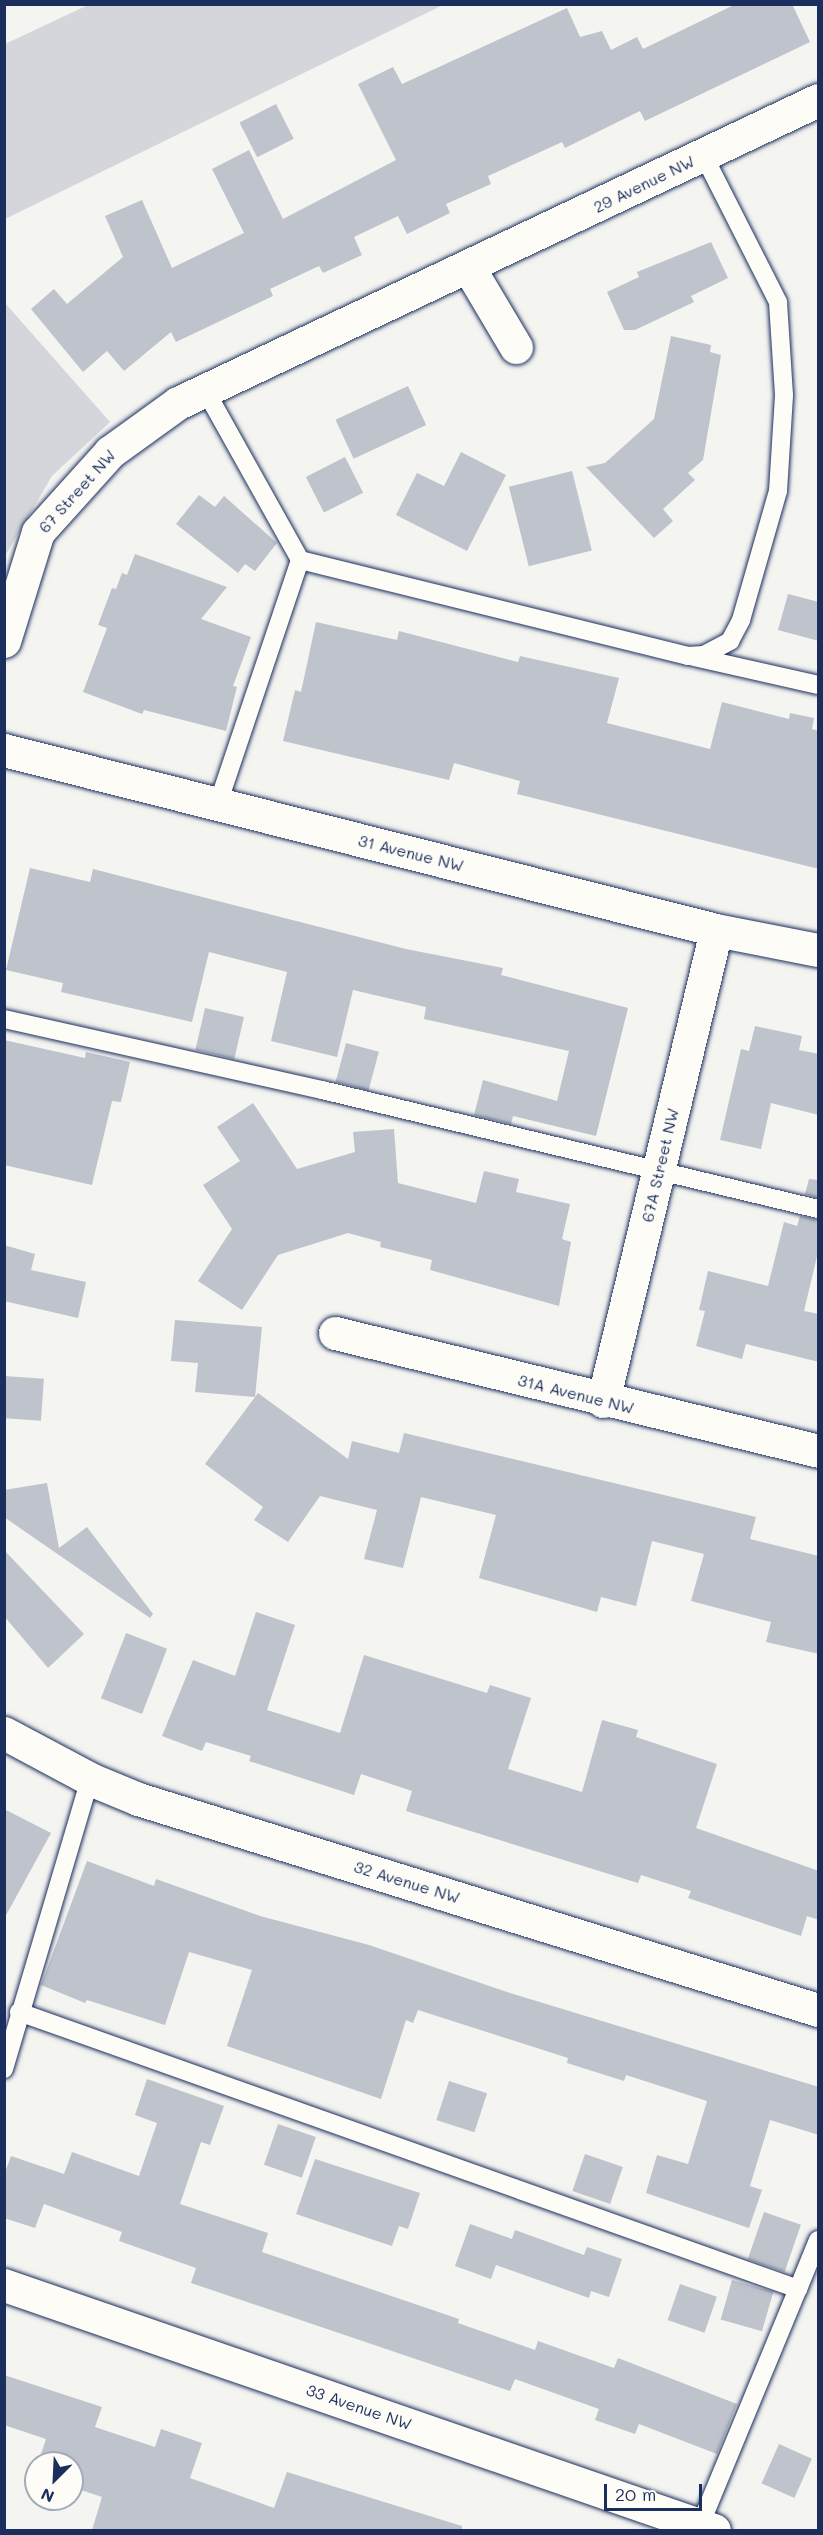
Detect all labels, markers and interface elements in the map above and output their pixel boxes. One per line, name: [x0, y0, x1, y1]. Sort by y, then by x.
street label: 29 Avenue NW: [590, 151, 698, 217]
street label: 67 Street NW: [35, 445, 119, 537]
street label: 31 Avenue NW: [356, 831, 466, 875]
street label: 67A Street NW: [638, 1106, 682, 1224]
street label: 31A Avenue NW: [516, 1370, 636, 1418]
street label: 32 Avenue NW: [352, 1857, 462, 1907]
street label: 33 Avenue NW: [304, 2380, 414, 2434]
north arrow: [24, 2451, 84, 2511]
scale bar: [607, 2472, 704, 2510]
text: 20 m: [615, 2482, 656, 2506]
text: N: [37, 2484, 57, 2508]

